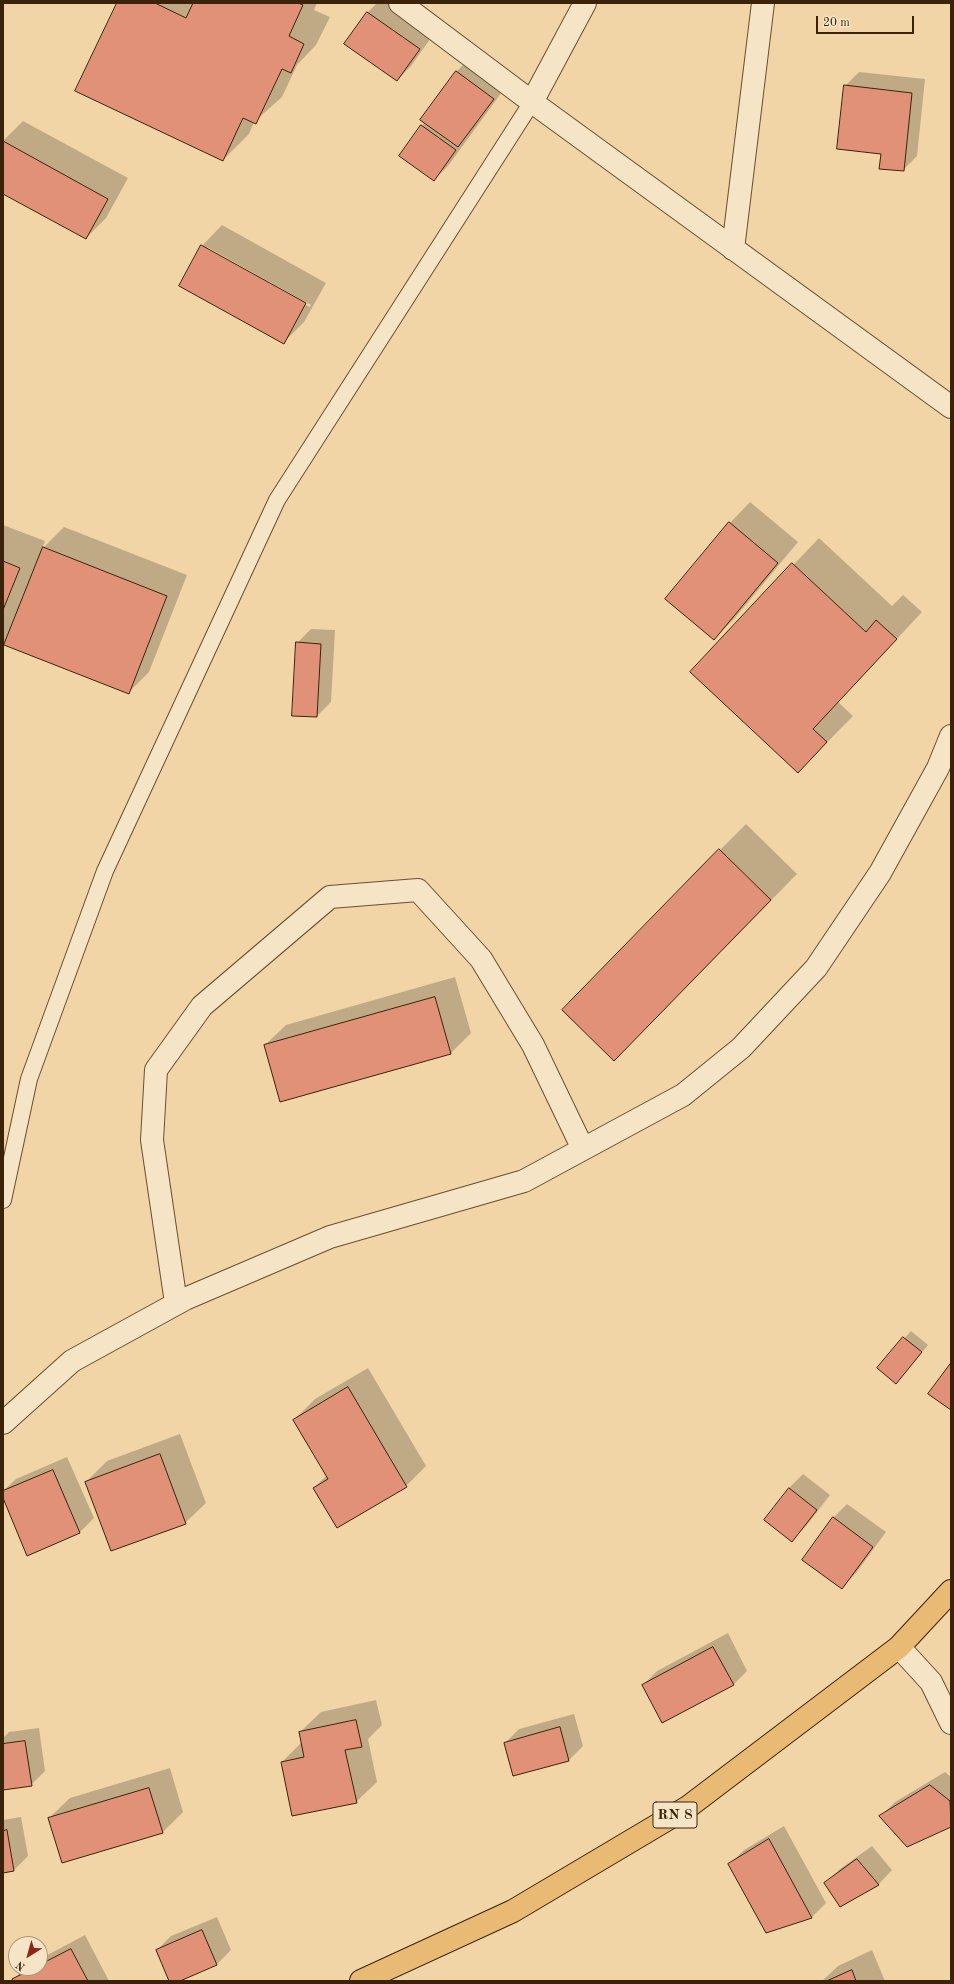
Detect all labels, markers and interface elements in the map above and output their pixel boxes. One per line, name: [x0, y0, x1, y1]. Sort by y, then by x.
scale bar: [818, 8, 916, 34]
text: 20 m: [823, 17, 850, 29]
road number: RN 8: [653, 1802, 697, 1828]
north arrow: [8, 1936, 48, 1976]
text: N: [14, 1958, 28, 1972]

